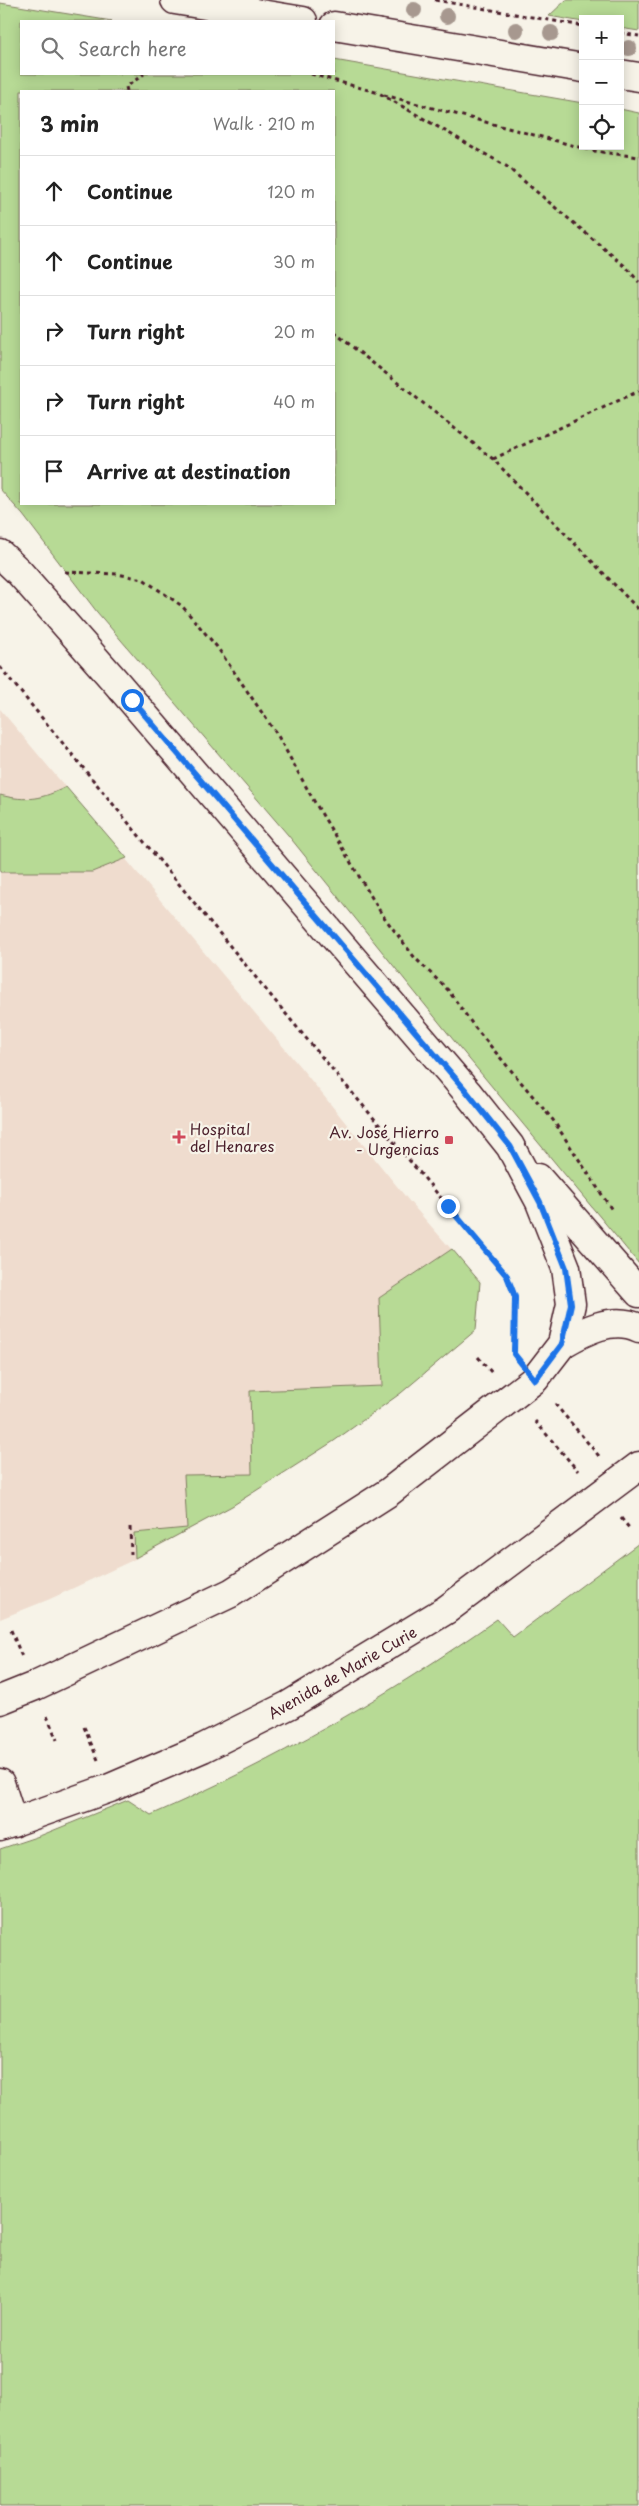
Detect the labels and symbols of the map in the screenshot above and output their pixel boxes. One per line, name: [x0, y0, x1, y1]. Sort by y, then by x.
route start: [121, 689, 144, 712]
place label: Hospital del Henares: [190, 1117, 274, 1157]
place label: Av. José Hierro - Urgencias: [329, 1120, 439, 1160]
marker: Hospital del Henares: [172, 1130, 186, 1144]
marker: Av. José Hierro - Urgencias: [443, 1134, 455, 1146]
route end: [437, 1195, 460, 1218]
street label: Avenida de Marie Curie: [263, 1620, 421, 1724]

